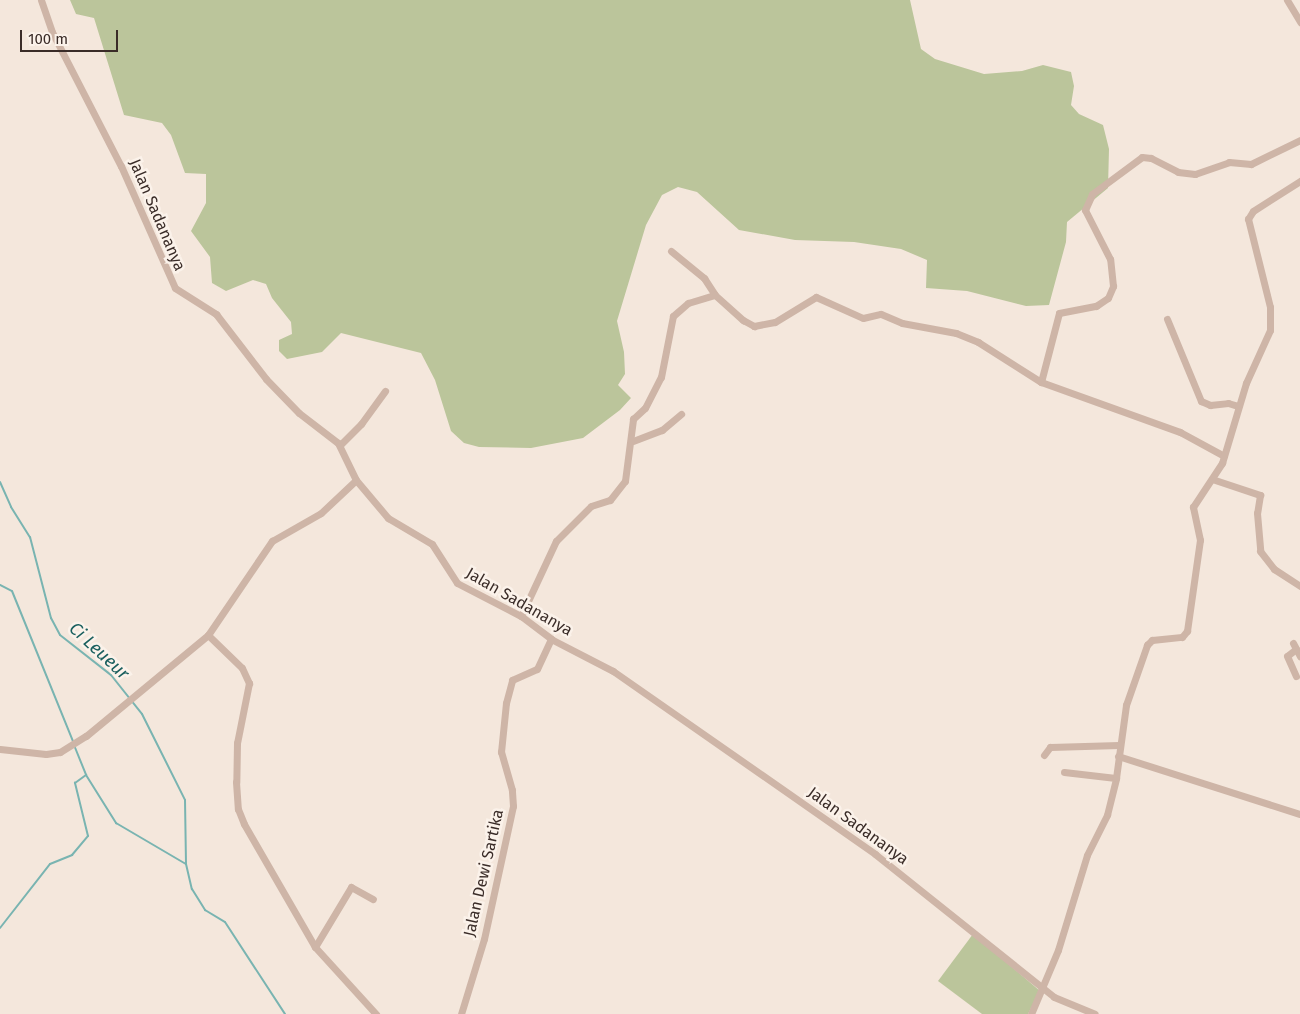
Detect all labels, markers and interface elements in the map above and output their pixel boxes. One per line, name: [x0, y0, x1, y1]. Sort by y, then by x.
scale bar: [22, 20, 120, 52]
text: 100 m: [28, 30, 68, 48]
street label: Jalan Sadananya: [125, 156, 189, 274]
street label: Jalan Sadananya: [462, 564, 576, 640]
water label: Ci Leueur: [64, 618, 134, 684]
street label: Jalan Sadananya: [804, 783, 912, 869]
street label: Jalan Dewi Sartika: [460, 807, 508, 939]

